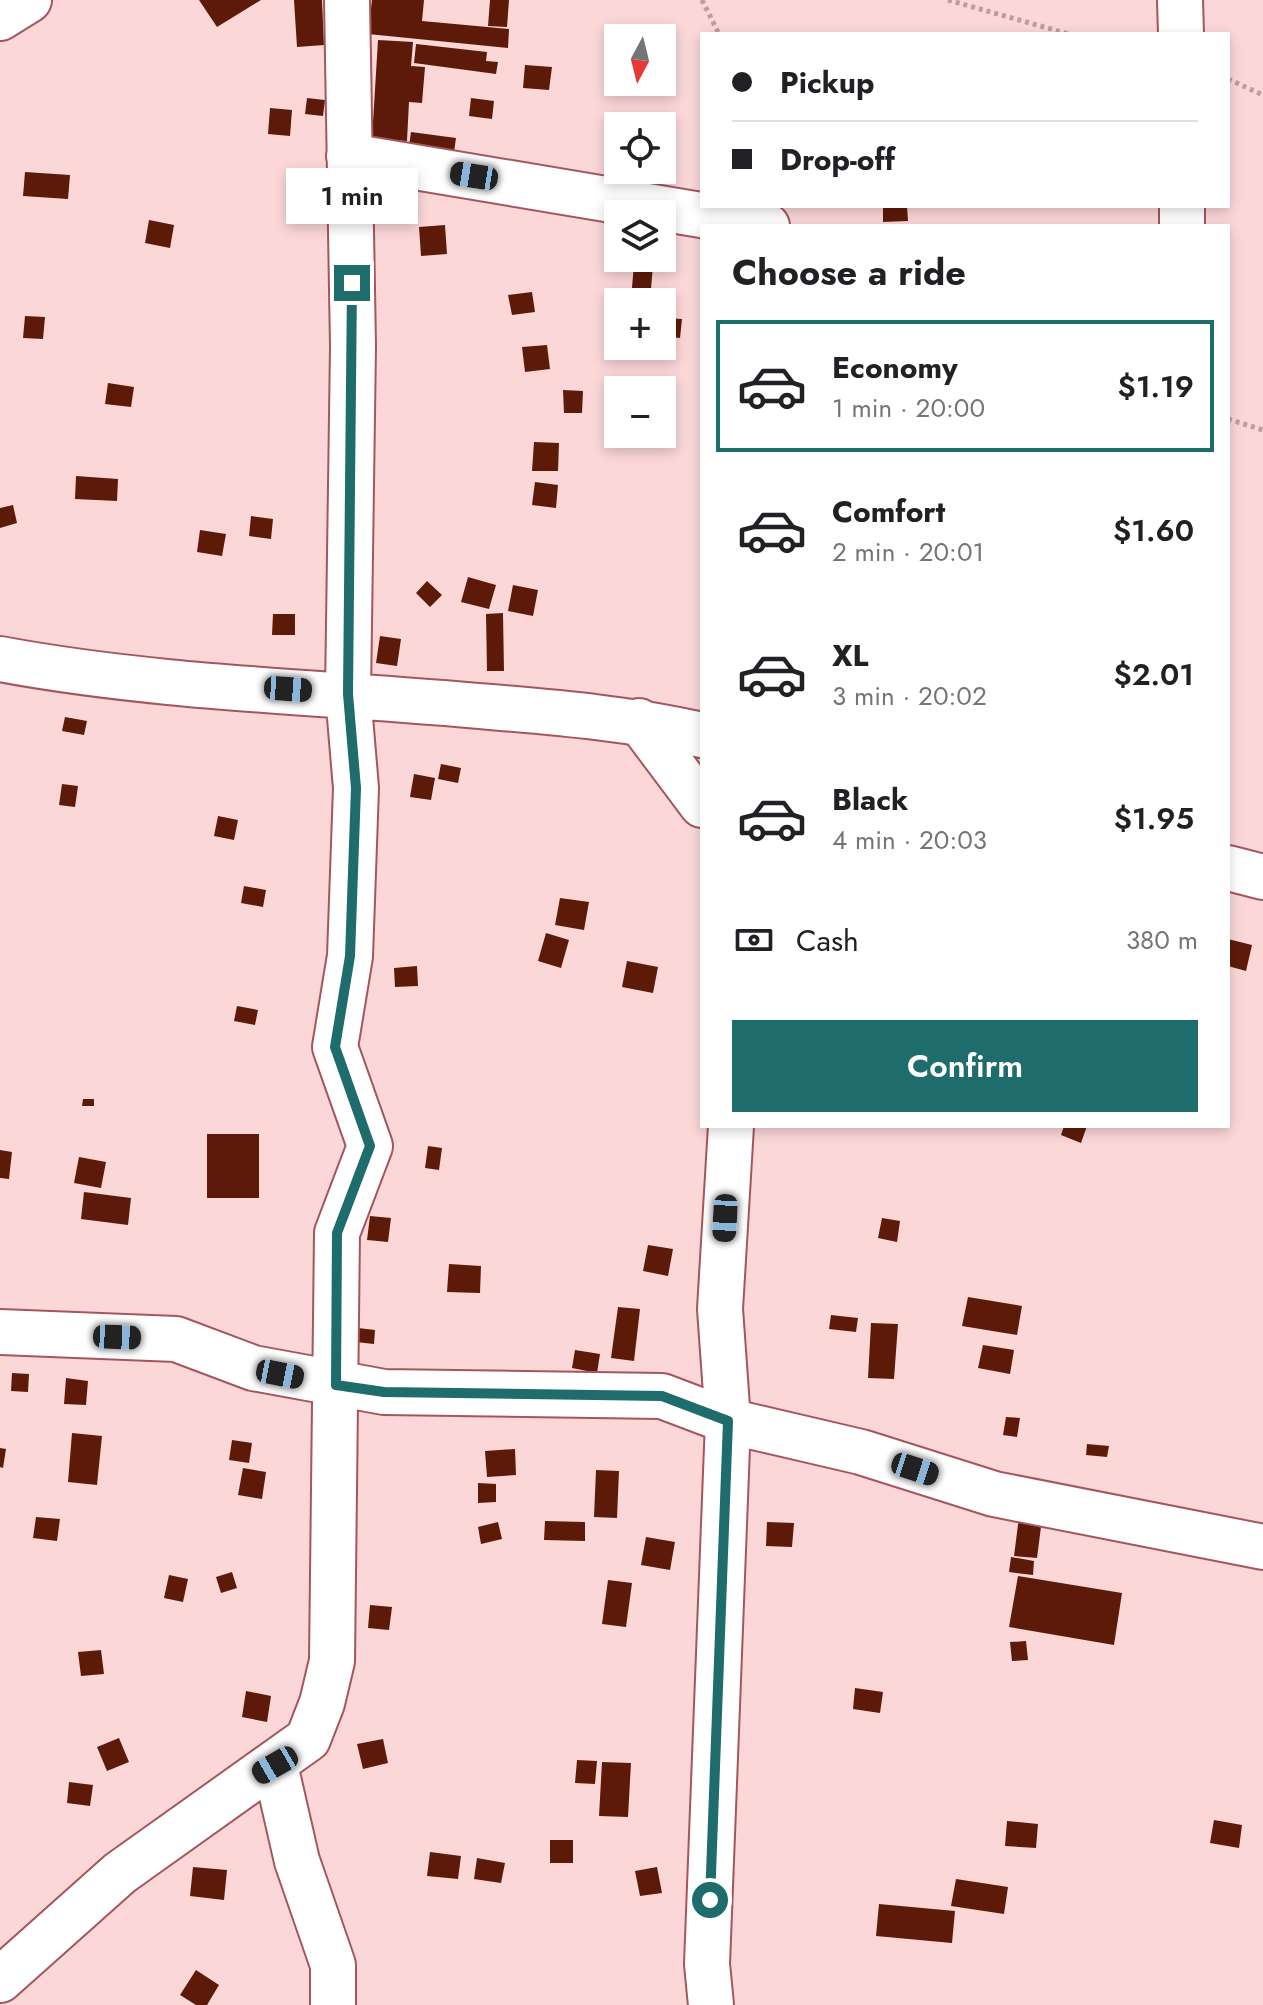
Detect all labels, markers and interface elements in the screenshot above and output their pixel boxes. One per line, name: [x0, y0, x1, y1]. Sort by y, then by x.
north arrow: [604, 24, 676, 96]
map controls: [604, 24, 676, 448]
text: Pickup: [780, 61, 875, 104]
button: locate: [604, 112, 676, 184]
text: Drop-off: [780, 138, 895, 181]
car: [448, 160, 500, 192]
callout: 1 min: [286, 167, 418, 223]
text: 1 min: [320, 177, 384, 215]
button: layers: [604, 200, 676, 272]
text: Choose a ride: [732, 246, 966, 298]
route end: [334, 265, 370, 301]
button: +: [604, 288, 676, 360]
text: Economy: [832, 346, 958, 389]
icon: car: [736, 350, 808, 422]
text: $1.19: [1118, 365, 1194, 408]
button: −: [604, 376, 676, 448]
text: 1 min · 20:00: [832, 389, 985, 427]
text: Comfort: [832, 490, 945, 533]
icon: car: [736, 494, 808, 566]
text: $1.60: [1113, 509, 1194, 552]
text: 2 min · 20:01: [832, 533, 984, 571]
text: XL: [832, 634, 868, 677]
icon: car: [736, 638, 808, 710]
text: $2.01: [1113, 653, 1194, 696]
car: [263, 675, 313, 703]
text: 3 min · 20:02: [832, 677, 987, 715]
text: Black: [832, 778, 908, 821]
icon: car: [736, 782, 808, 854]
text: $1.95: [1114, 797, 1194, 840]
text: 4 min · 20:03: [832, 821, 987, 859]
icon: cash: [732, 918, 776, 962]
text: Cash: [796, 919, 859, 962]
text: 380 m: [1126, 921, 1198, 959]
button: Confirm: [732, 1020, 1198, 1112]
car: [712, 1193, 738, 1243]
car: [93, 1324, 141, 1350]
car: [254, 1358, 306, 1390]
car: [888, 1450, 942, 1488]
car: [248, 1743, 302, 1787]
route start: [692, 1882, 728, 1918]

